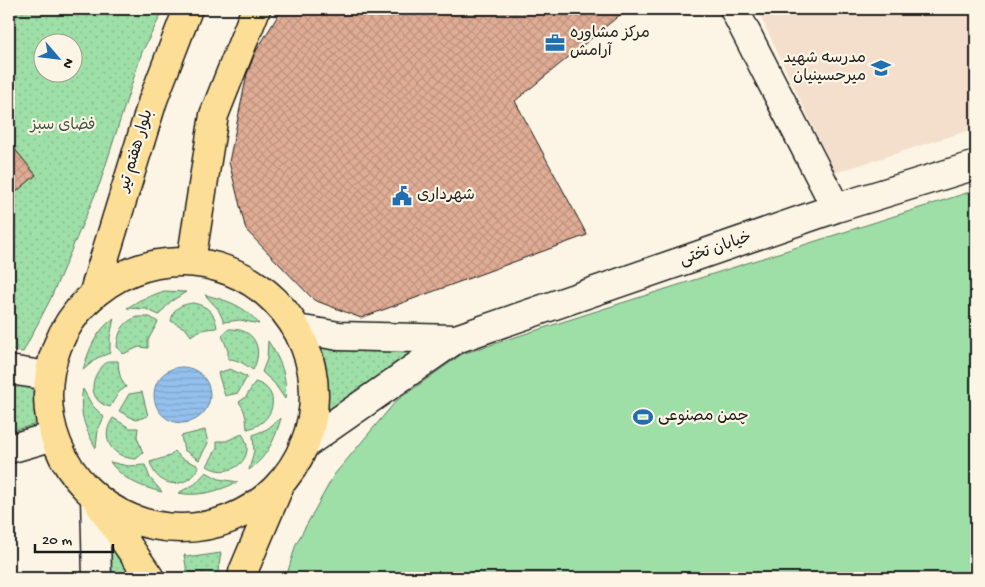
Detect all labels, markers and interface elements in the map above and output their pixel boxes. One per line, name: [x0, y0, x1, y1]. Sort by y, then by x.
place label: مرکز مشاوره آرامش: [570, 25, 650, 62]
north arrow: [32, 32, 82, 82]
office icon: مرکز مشاوره آرامش: [544, 32, 566, 54]
place label: مدرسه شهید میرحسینیان: [783, 50, 866, 87]
text: N: [58, 55, 77, 71]
school or university icon: مدرسه شهید میرحسینیان: [870, 57, 892, 79]
street label: بلوار هفتم تیر: [115, 108, 159, 196]
park label: فضای سبز: [29, 117, 95, 136]
public building icon: شهرداری: [391, 185, 413, 207]
place label: شهرداری: [417, 187, 475, 206]
street label: خیابان تختی: [678, 229, 754, 271]
sports icon: چمن مصنوعی: [632, 406, 654, 428]
place label: چمن مصنوعی: [658, 408, 749, 427]
scale bar: [35, 522, 112, 554]
text: 20 m: [42, 532, 72, 550]

